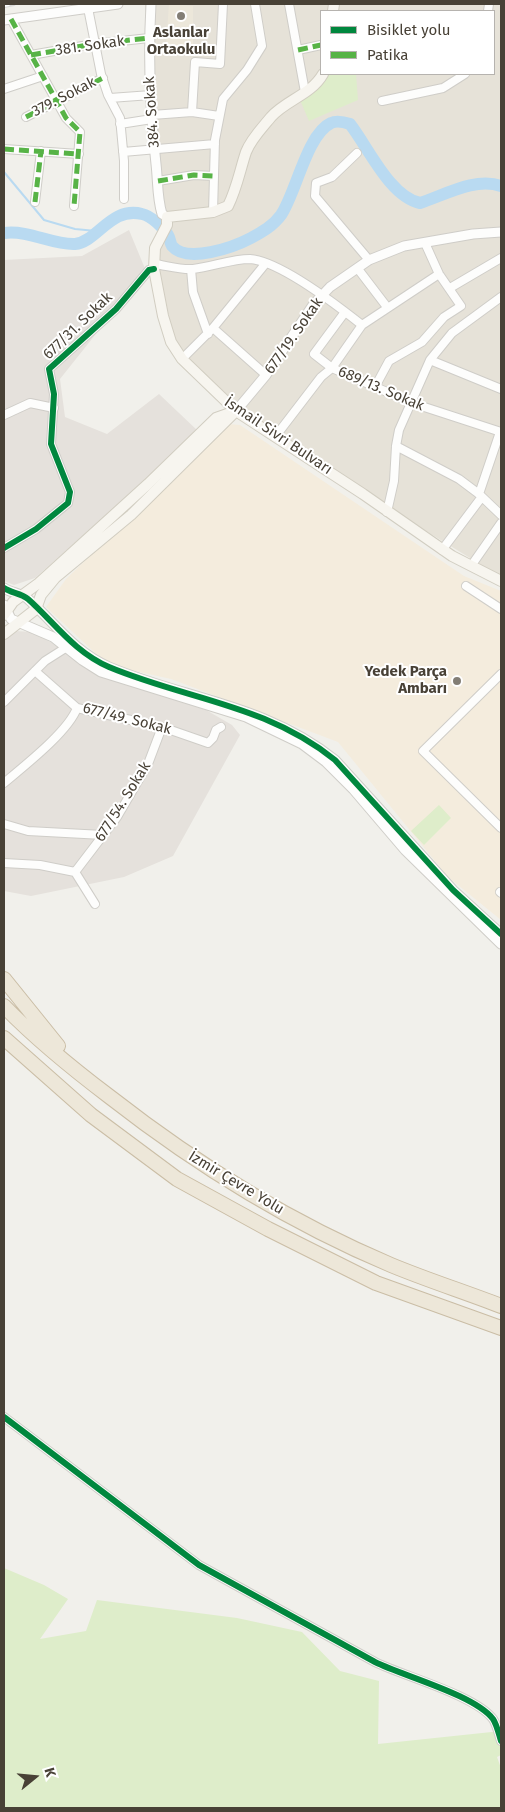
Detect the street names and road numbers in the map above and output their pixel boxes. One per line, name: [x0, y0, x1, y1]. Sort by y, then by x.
street label: 381. Sokak: [54, 32, 126, 60]
street label: 379. Sokak: [29, 73, 99, 121]
street label: 384. Sokak: [141, 76, 163, 148]
street label: 677/31. Sokak: [40, 289, 116, 363]
street label: 677/19. Sokak: [261, 294, 327, 378]
street label: 689/13. Sokak: [335, 363, 427, 415]
street label: İsmail Sivri Bulvarı: [221, 393, 335, 479]
street label: 677/49. Sokak: [81, 699, 173, 739]
street label: 677/54. Sokak: [91, 759, 155, 845]
street label: İzmir Çevre Yolu: [185, 1147, 287, 1219]

